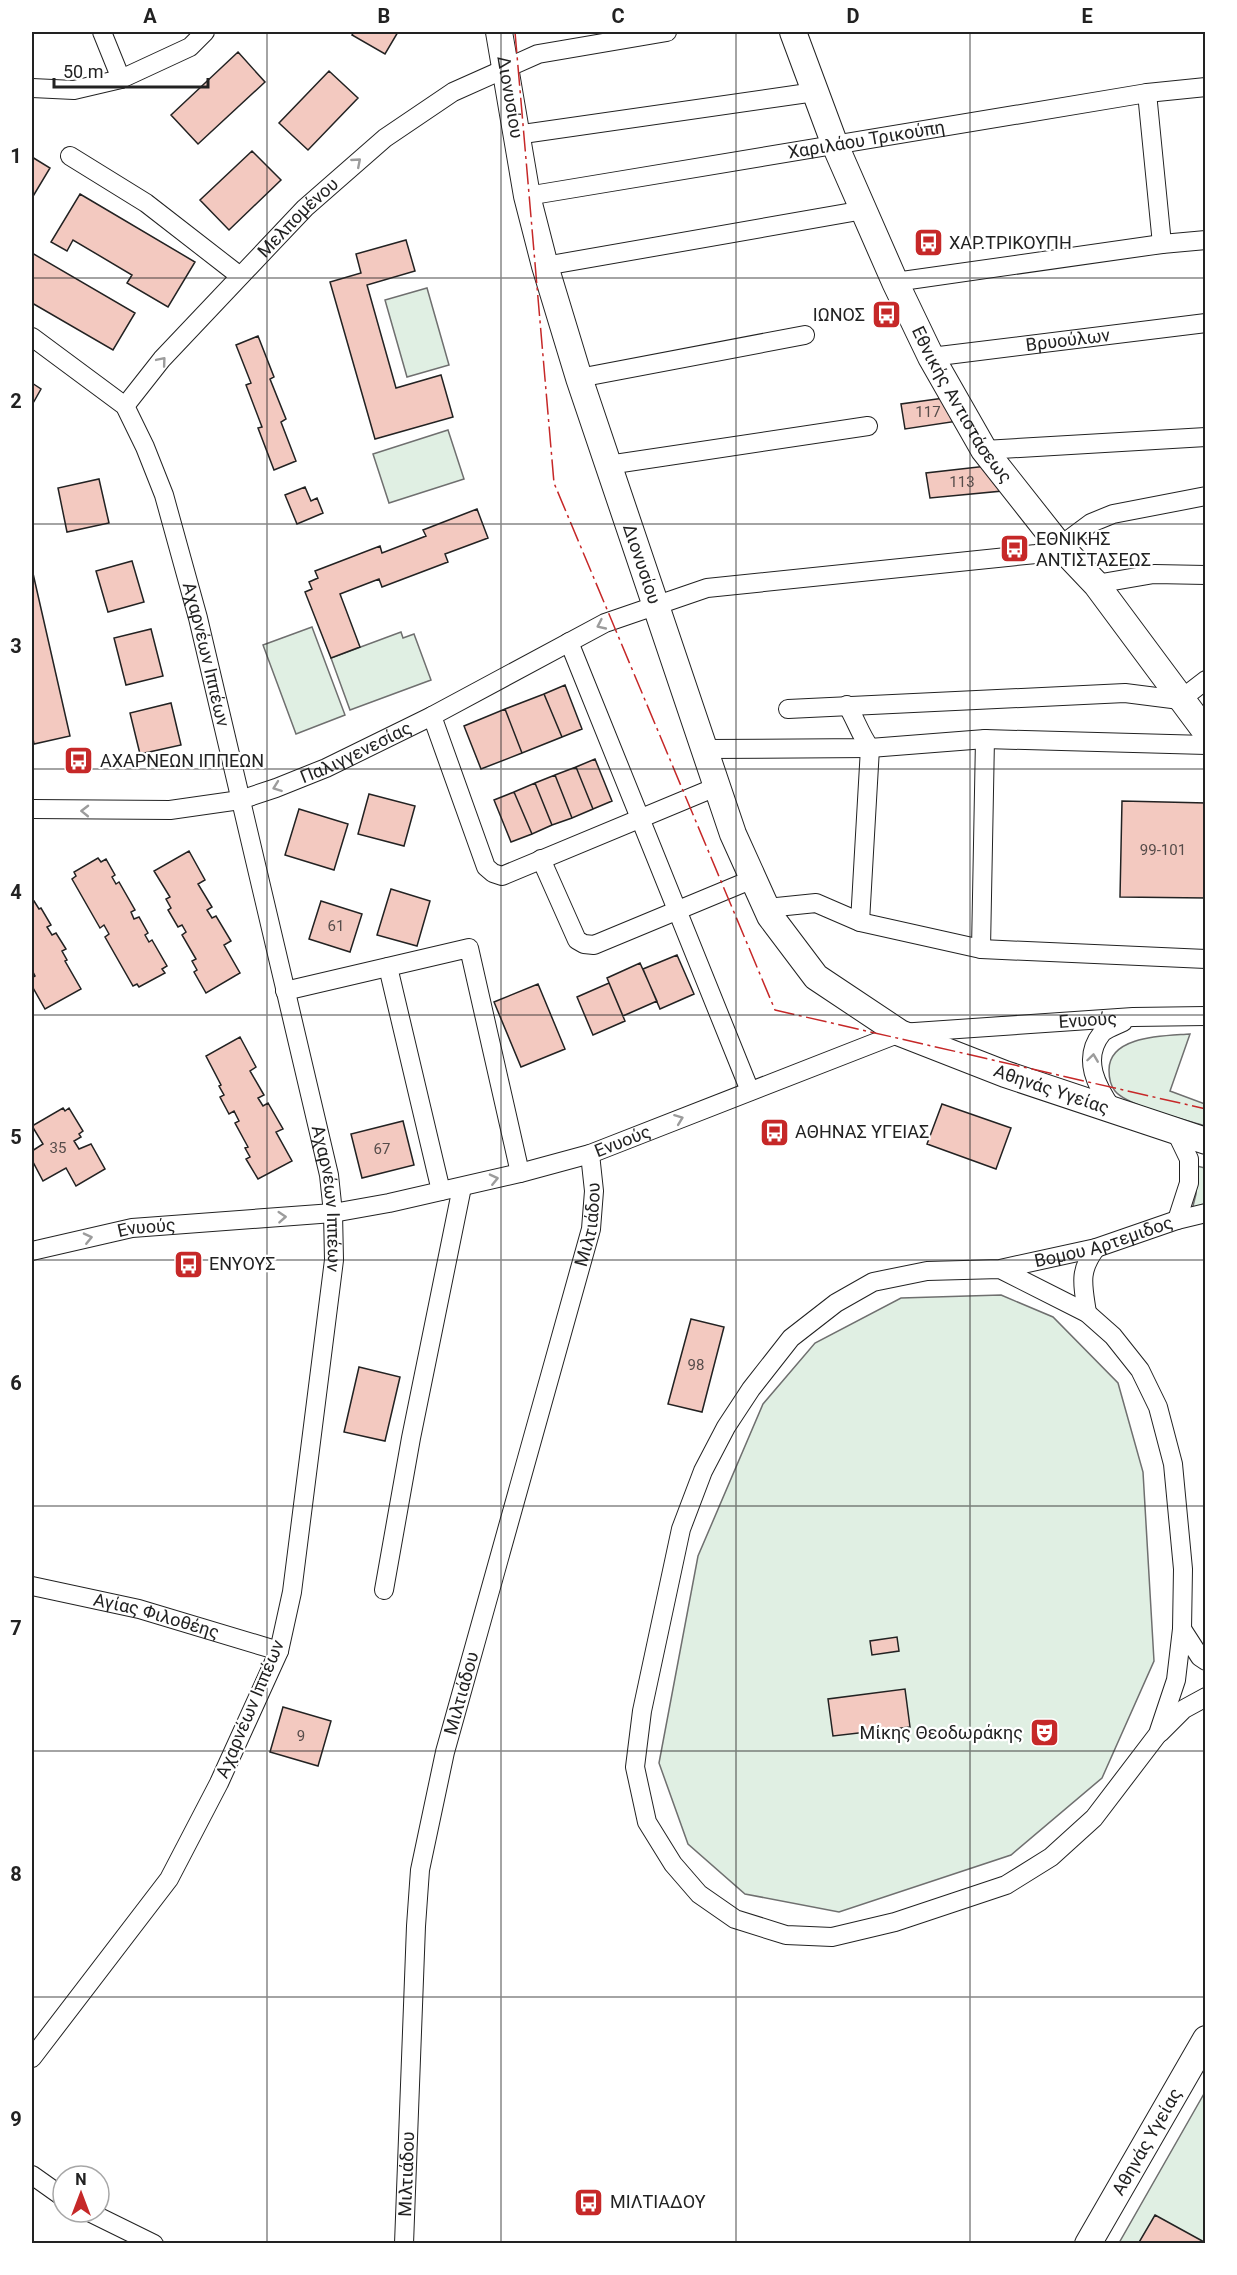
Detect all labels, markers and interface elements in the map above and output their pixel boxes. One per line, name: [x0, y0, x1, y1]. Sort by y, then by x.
text: A: [143, 4, 157, 28]
text: B: [378, 4, 390, 28]
text: C: [611, 4, 625, 28]
text: D: [847, 4, 860, 28]
text: E: [1081, 4, 1093, 28]
scale bar: [54, 51, 208, 89]
street label: Διονυσίου: [493, 54, 528, 140]
text: 50 m: [63, 61, 103, 82]
street label: Χαριλάου Τρικούπη: [786, 116, 946, 162]
text: 1: [10, 144, 22, 168]
one-way arrow: [350, 158, 361, 169]
street label: Μελπομένου: [253, 173, 342, 262]
bus stop icon: ΧΑΡ.ΤΡΙΚΟΥΠΗ: [912, 227, 944, 259]
place label: ΧΑΡ.ΤΡΙΚΟΥΠΗ: [949, 232, 1072, 253]
bus stop icon: ΙΩΝΟΣ: [870, 299, 902, 331]
place label: ΙΩΝΟΣ: [813, 304, 865, 325]
street label: Εθνικής Αντιστάσεως: [908, 323, 1017, 487]
street label: Βρυούλων: [1025, 324, 1112, 355]
one-way arrow: [154, 357, 165, 368]
text: 2: [10, 389, 22, 413]
house number: 117: [915, 403, 941, 421]
house number: 113: [949, 473, 975, 491]
street label: Διονυσίου: [619, 521, 666, 607]
place label: ΕΘΝΙΚΗΣ ΑΝΤΙΣΤΑΣΕΩΣ: [1036, 528, 1151, 570]
bus stop icon: ΕΘΝΙΚΗΣ ΑΝΤΙΣΤΑΣΕΩΣ: [999, 533, 1031, 565]
street label: Αχαρνέων Ιππέων: [179, 580, 234, 729]
one-way arrow: [597, 618, 608, 630]
text: 3: [10, 634, 22, 658]
street label: Παλιγγενεσίας: [297, 717, 415, 787]
bus stop icon: ΑΧΑΡΝΕΩΝ ΙΠΠΕΩΝ: [63, 745, 95, 777]
place label: ΑΧΑΡΝΕΩΝ ΙΠΠΕΩΝ: [100, 750, 264, 771]
one-way arrow: [272, 780, 283, 793]
one-way arrow: [80, 804, 89, 817]
house number: 99-101: [1140, 841, 1186, 859]
text: 4: [10, 880, 22, 904]
house number: 61: [328, 917, 344, 935]
street label: Ενυούς: [1058, 1007, 1118, 1032]
one-way arrow: [1086, 1053, 1099, 1062]
street label: Αθηνάς Υγείας: [991, 1060, 1112, 1118]
one-way arrow: [673, 1114, 684, 1126]
bus stop icon: ΑΘΗΝΑΣ ΥΓΕΙΑΣ: [758, 1116, 790, 1148]
street label: Ενυούς: [591, 1120, 653, 1161]
place label: ΑΘΗΝΑΣ ΥΓΕΙΑΣ: [795, 1121, 929, 1142]
street label: Αχαρνέων Ιππέων: [308, 1123, 345, 1273]
text: 5: [10, 1125, 22, 1149]
house number: 35: [50, 1139, 66, 1157]
house number: 67: [374, 1140, 390, 1158]
one-way arrow: [489, 1173, 499, 1186]
street label: Μιλτιάδου: [570, 1181, 604, 1269]
one-way arrow: [277, 1211, 286, 1224]
street label: Βομου Αρτεμιδος: [1032, 1211, 1175, 1271]
street label: Ενυούς: [115, 1214, 176, 1241]
one-way arrow: [83, 1233, 93, 1246]
bus stop icon: ΕΝΥΟΥΣ: [172, 1248, 204, 1280]
place label: ΕΝΥΟΥΣ: [209, 1253, 275, 1274]
house number: 98: [688, 1356, 704, 1374]
text: 6: [10, 1371, 22, 1395]
street label: Αγίας Φιλοθέης: [92, 1589, 222, 1643]
text: 7: [10, 1616, 22, 1640]
street label: Αχαρνέων Ιππέων: [211, 1636, 288, 1781]
street label: Μιλτιάδου: [439, 1649, 483, 1737]
theatre icon: Μίκης Θεοδωράκης: [1028, 1717, 1060, 1749]
place label: Μίκης Θεοδωράκης: [860, 1722, 1023, 1743]
house number: 9: [297, 1727, 305, 1745]
text: 8: [10, 1862, 22, 1886]
street label: Αθηνάς Υγείας: [1107, 2084, 1186, 2199]
text: 9: [10, 2107, 22, 2131]
street label: Μιλτιάδου: [394, 2131, 418, 2217]
north arrow: [51, 2164, 111, 2224]
text: N: [75, 2170, 87, 2189]
bus stop icon: ΜΙΛΤΙΑΔΟΥ: [573, 2186, 605, 2218]
place label: ΜΙΛΤΙΑΔΟΥ: [610, 2191, 706, 2212]

